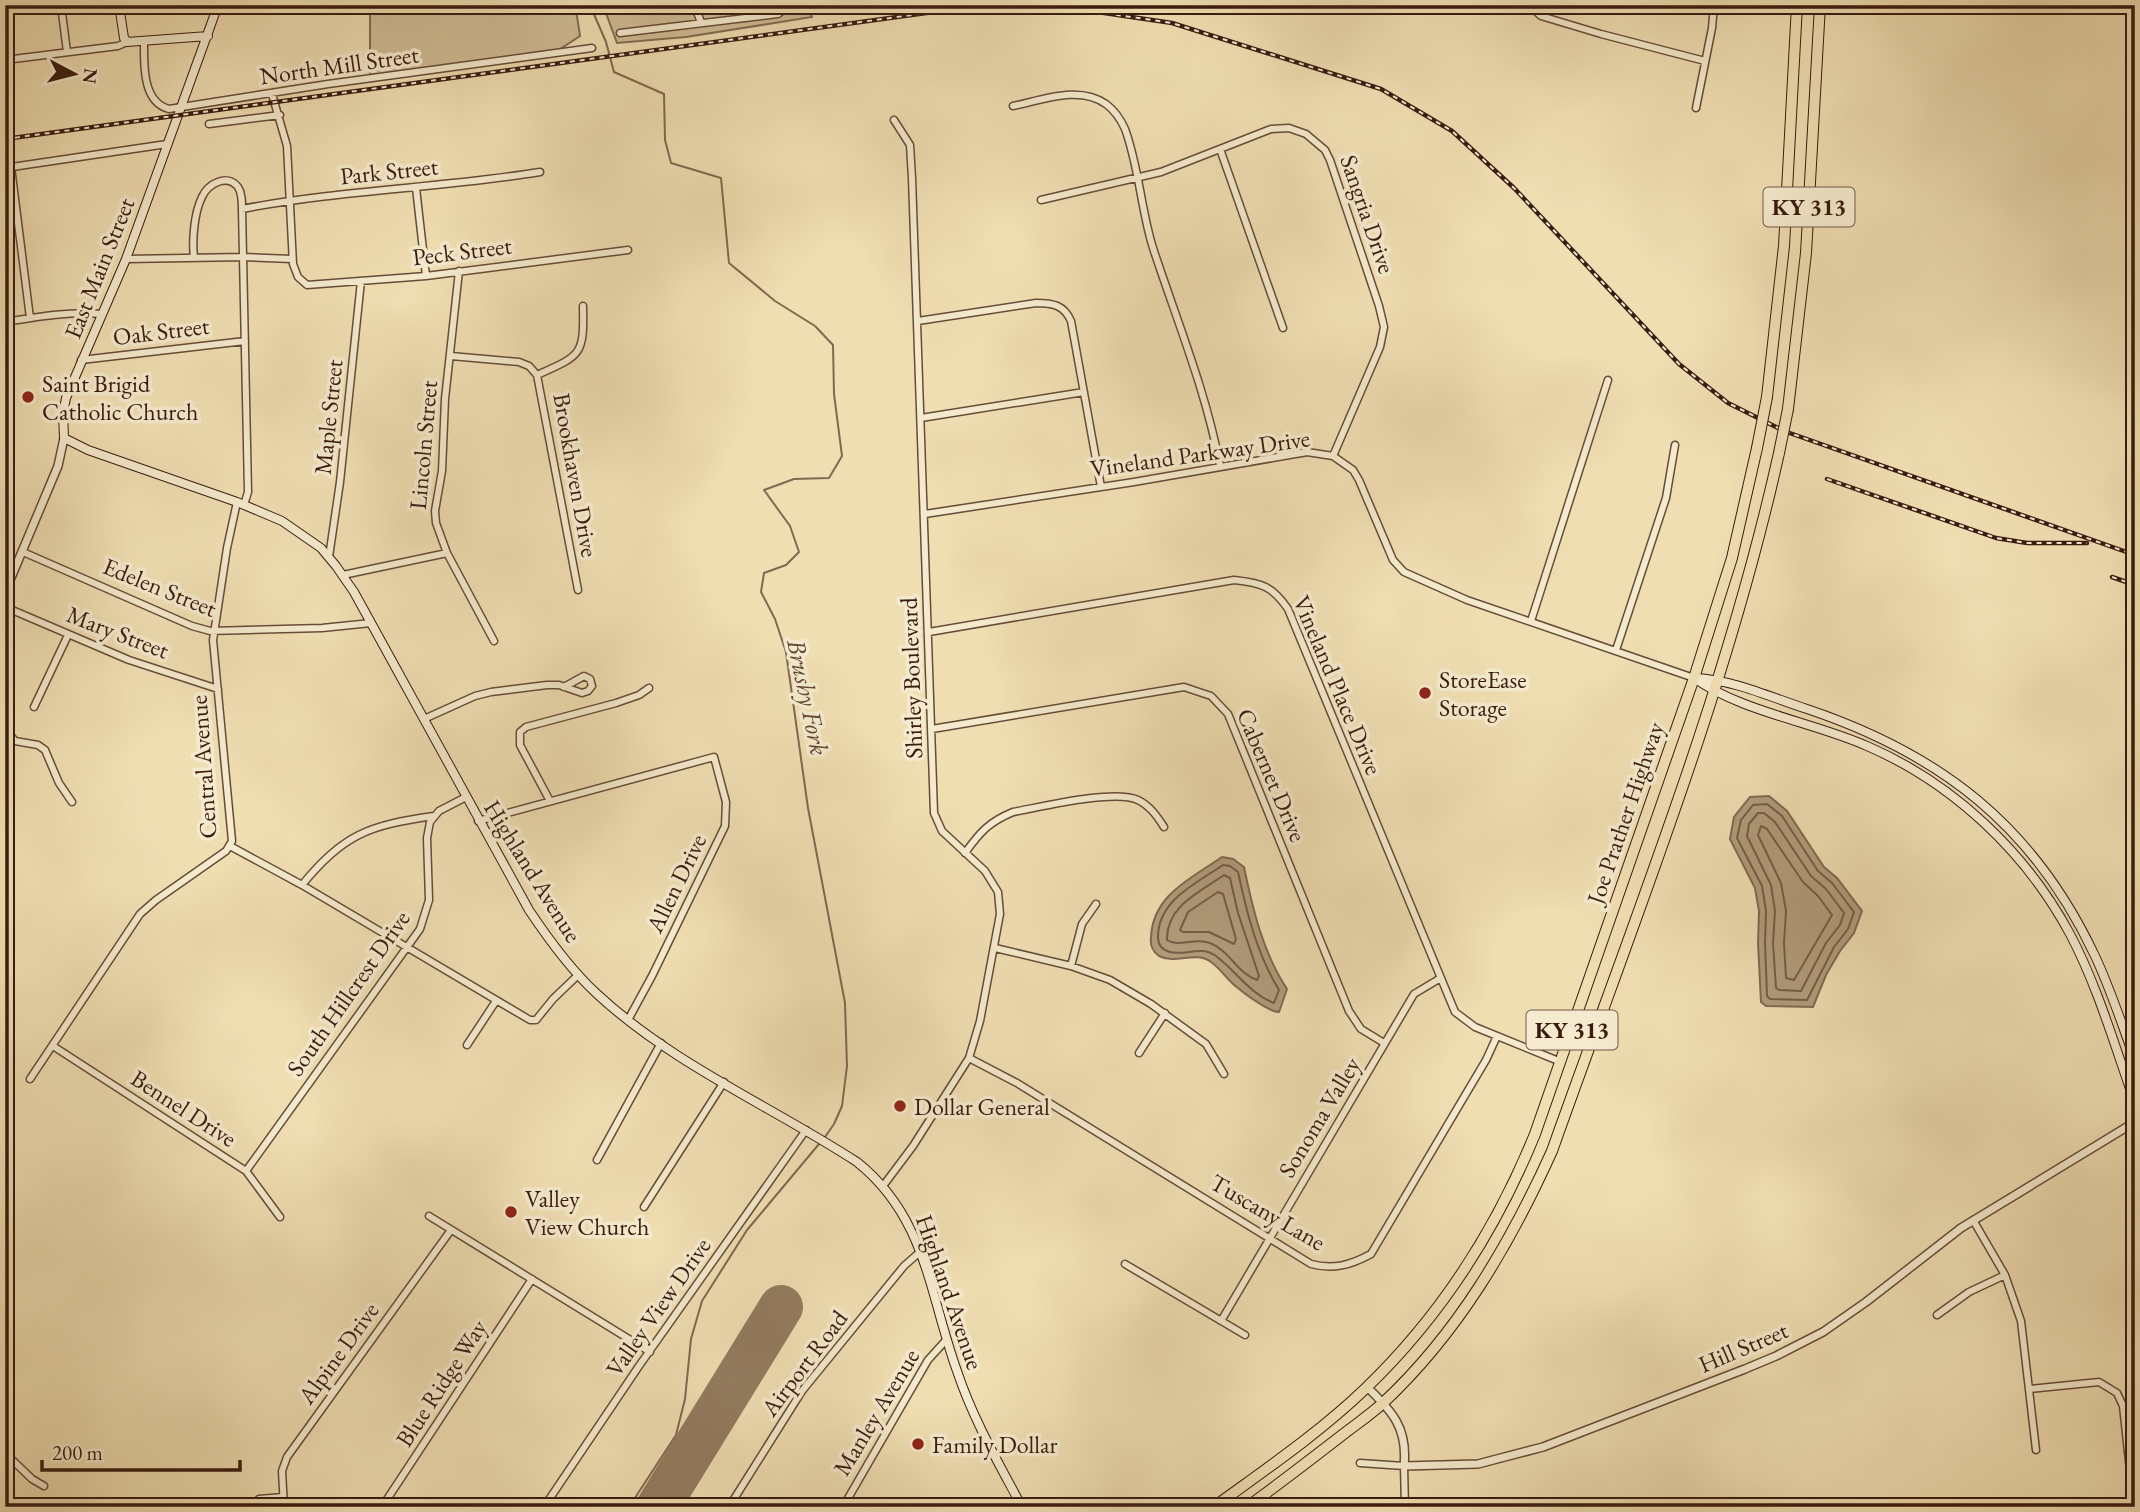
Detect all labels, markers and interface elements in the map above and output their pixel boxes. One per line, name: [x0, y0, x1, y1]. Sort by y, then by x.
north arrow: [38, 38, 108, 108]
street label: North Mill Street: [258, 38, 421, 91]
text: N: [77, 67, 104, 86]
street label: Park Street: [338, 150, 440, 192]
street label: Sangria Drive: [1333, 151, 1403, 277]
road number: KY 313: [1764, 188, 1854, 227]
street label: East Main Street: [57, 193, 142, 343]
street label: Peck Street: [411, 229, 514, 272]
street label: Oak Street: [111, 310, 211, 352]
street label: Maple Street: [307, 358, 349, 476]
place label: Saint Brigid Catholic Church: [42, 368, 198, 427]
street label: Lincoln Street: [402, 379, 444, 511]
marker: Saint Brigid Catholic Church: [20, 389, 36, 405]
street label: Brookhaven Drive: [546, 390, 606, 560]
street label: Vineland Parkway Drive: [1088, 422, 1312, 484]
street label: Edelen Street: [99, 550, 222, 624]
street label: Vineland Place Drive: [1286, 591, 1390, 779]
street label: Shirley Boulevard: [893, 596, 929, 759]
street label: Mary Street: [63, 598, 174, 666]
water label: Brushy Fork: [779, 635, 837, 758]
place label: StoreEase Storage: [1439, 664, 1527, 723]
marker: StoreEase Storage: [1417, 685, 1433, 701]
street label: Central Avenue: [183, 694, 223, 840]
street label: Cabernet Drive: [1230, 704, 1314, 846]
street label: Joe Prather Highway: [1579, 717, 1671, 910]
street label: Highland Avenue: [477, 794, 589, 948]
street label: Allen Drive: [638, 828, 713, 938]
street label: South Hillcrest Drive: [279, 904, 417, 1082]
road number: KY 313: [1526, 1010, 1618, 1050]
street label: Sonoma Valley: [1271, 1051, 1367, 1183]
street label: Bennel Drive: [125, 1062, 243, 1154]
place label: Dollar General: [914, 1091, 1050, 1122]
marker: Dollar General: [892, 1098, 908, 1114]
street label: Tuscany Lane: [1205, 1167, 1331, 1257]
place label: Valley View Church: [525, 1183, 649, 1242]
marker: Valley View Church: [503, 1204, 519, 1220]
street label: Highland Avenue: [909, 1210, 991, 1374]
street label: Valley View Drive: [599, 1231, 717, 1383]
street label: Alpine Drive: [290, 1296, 385, 1411]
street label: Airport Road: [753, 1303, 855, 1423]
street label: Blue Ridge Way: [388, 1313, 494, 1453]
street label: Hill Street: [1694, 1314, 1793, 1380]
street label: Manley Avenue: [826, 1343, 926, 1481]
scale bar: [42, 1428, 240, 1472]
place label: Family Dollar: [932, 1429, 1058, 1460]
marker: Family Dollar: [910, 1436, 926, 1452]
text: 200 m: [52, 1439, 103, 1466]

